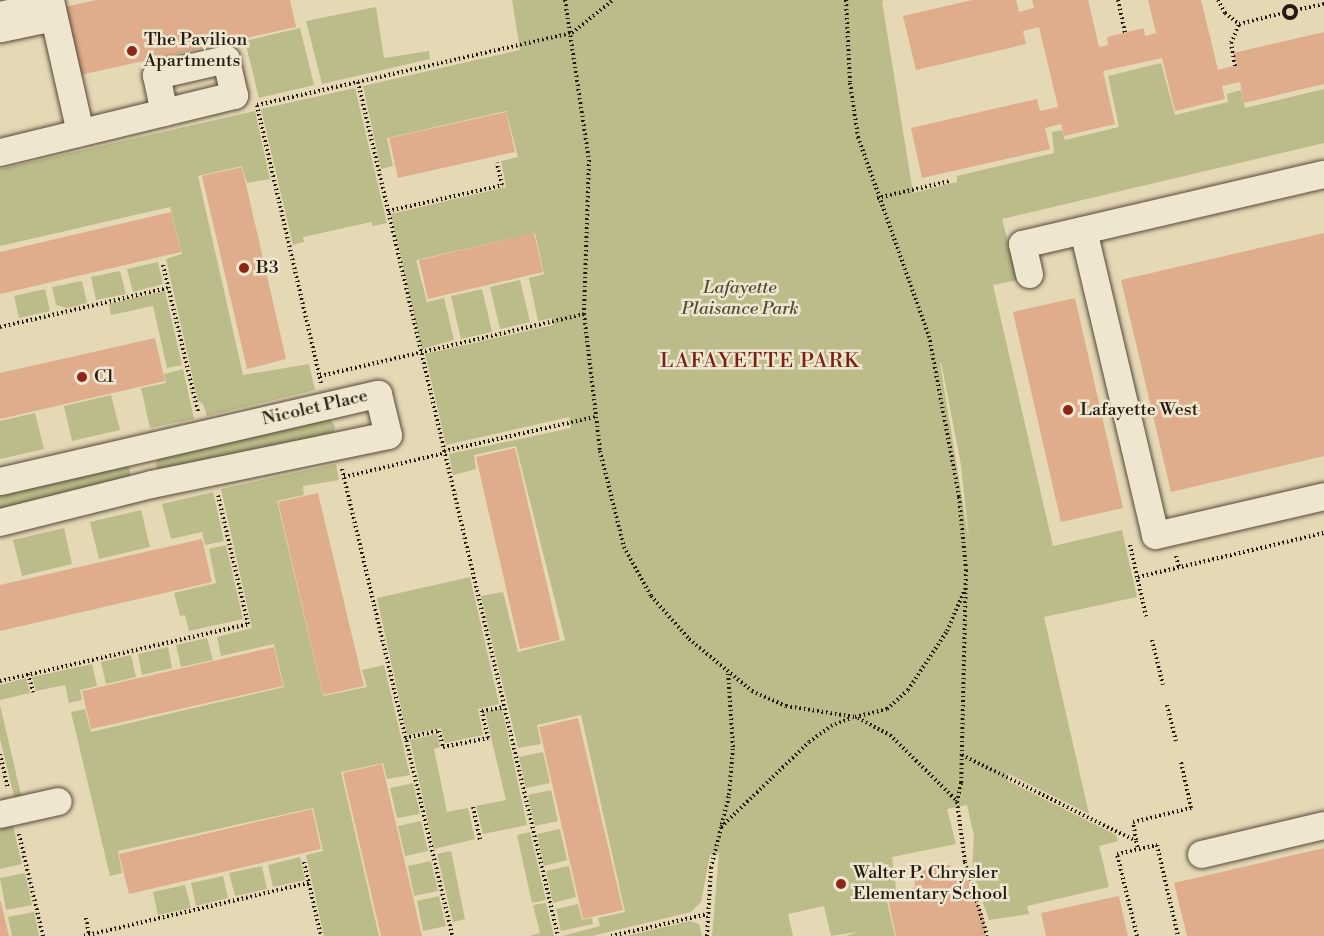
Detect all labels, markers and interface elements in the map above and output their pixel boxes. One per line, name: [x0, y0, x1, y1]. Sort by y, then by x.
place label: The Pavilion Apartments: [144, 30, 247, 72]
marker: The Pavilion Apartments: [125, 44, 139, 58]
place label: B3: [256, 257, 279, 279]
marker: B3: [237, 261, 251, 275]
park label: Lafayette Plaisance Park: [681, 278, 799, 320]
district label: LAFAYETTE PARK: [660, 349, 860, 373]
place label: C1: [94, 366, 114, 388]
marker: C1: [75, 370, 89, 384]
street label: Nicolet Place: [260, 385, 370, 431]
place label: Lafayette West: [1080, 399, 1198, 421]
marker: Lafayette West: [1061, 403, 1075, 417]
place label: Walter P. Chrysler Elementary School: [853, 863, 1008, 906]
marker: Walter P. Chrysler Elementary School: [834, 877, 848, 891]

